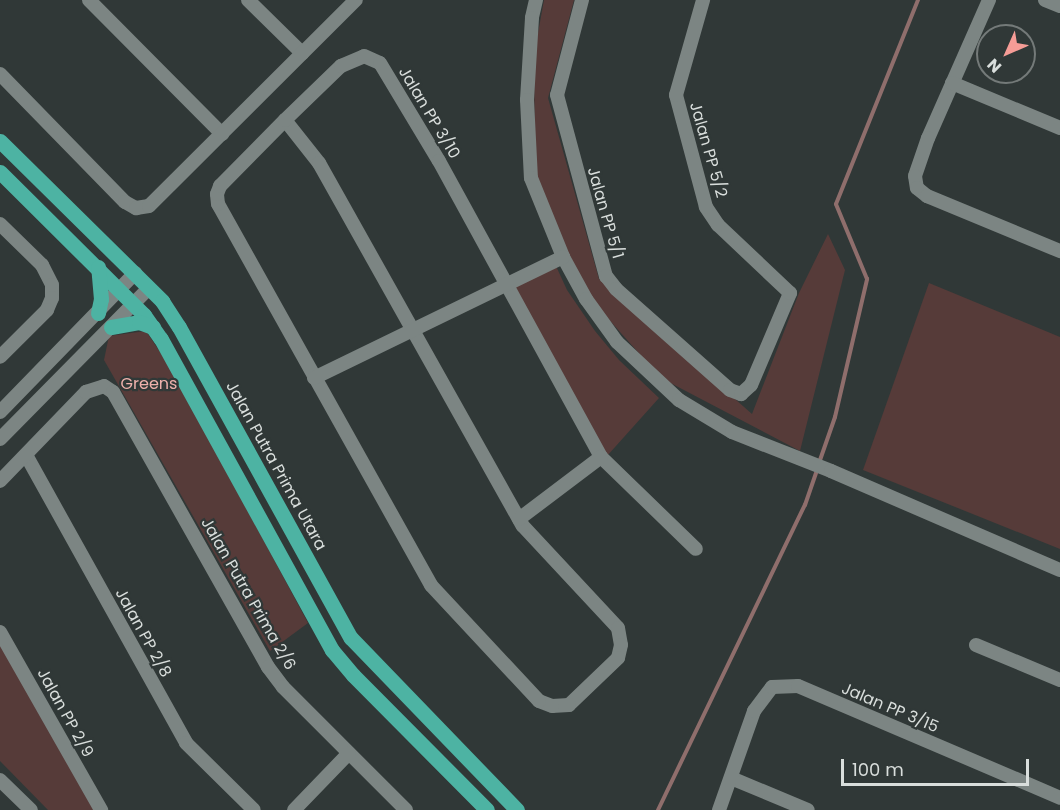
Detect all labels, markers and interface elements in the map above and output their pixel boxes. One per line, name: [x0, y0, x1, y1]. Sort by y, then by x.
north arrow: [976, 24, 1036, 84]
text: N: [982, 53, 1007, 78]
street label: Jalan PP 3/10: [394, 64, 464, 162]
street label: Jalan PP 5/2: [685, 100, 731, 200]
street label: Jalan PP 5/1: [583, 165, 627, 261]
park label: Greens: [121, 374, 177, 394]
street label: Jalan Putra Prima Utara: [222, 378, 330, 554]
street label: Jalan Putra Prima 2/6: [197, 514, 299, 674]
street label: Jalan PP 2/8: [111, 585, 175, 681]
street label: Jalan PP 2/9: [33, 665, 97, 761]
street label: Jalan PP 3/15: [839, 679, 941, 737]
scale bar: [844, 747, 1032, 785]
text: 100 m: [852, 757, 904, 782]

